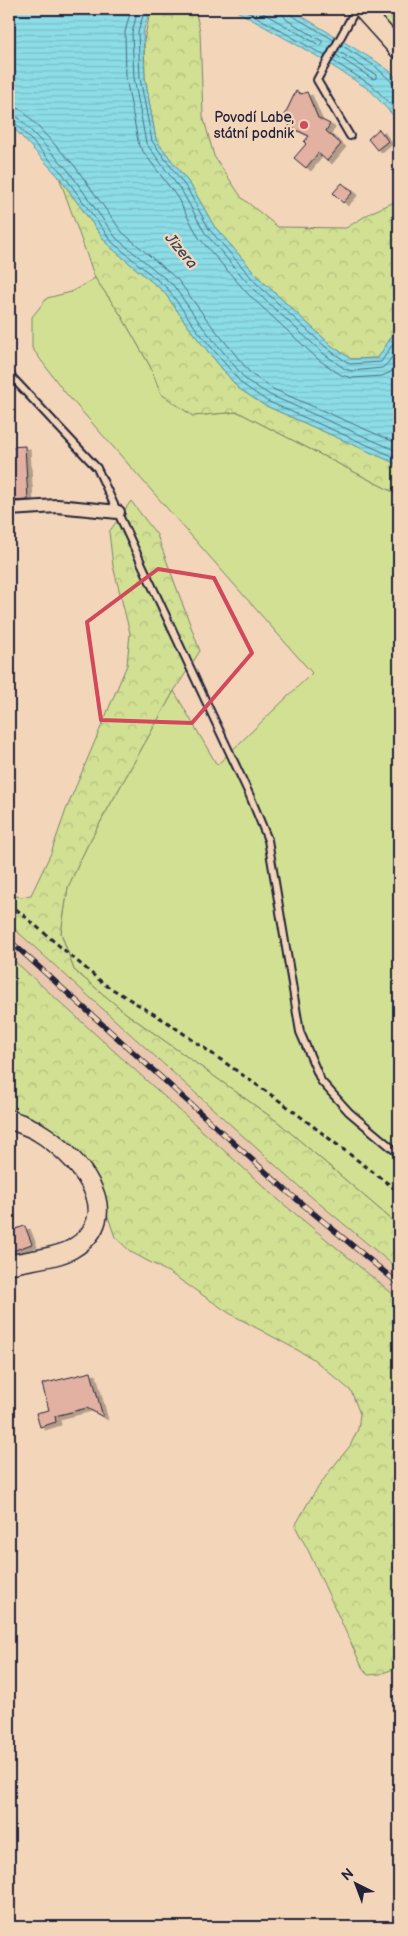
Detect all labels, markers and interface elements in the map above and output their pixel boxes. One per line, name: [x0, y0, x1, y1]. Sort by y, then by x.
place label: Povodí Labe, státní podnik: [214, 109, 294, 142]
marker: Povodí Labe, státní podnik: [298, 119, 310, 131]
water label: Jizera: [160, 229, 201, 273]
north arrow: [330, 1858, 380, 1908]
text: N: [338, 1865, 357, 1885]

